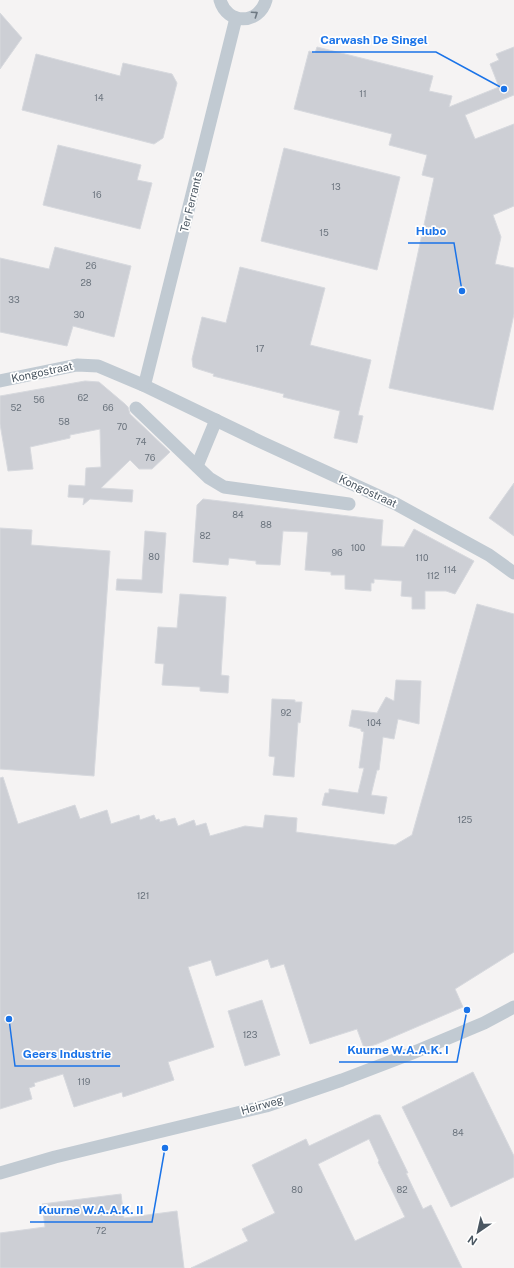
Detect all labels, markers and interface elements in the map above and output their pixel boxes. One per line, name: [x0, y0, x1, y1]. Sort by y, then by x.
one-way arrow: [251, 12, 258, 19]
callout: Carwash De Singel: [312, 28, 436, 52]
text: Carwash De Singel: [320, 33, 428, 47]
house number: 11: [359, 88, 367, 99]
house number: 14: [94, 92, 104, 103]
street label: Ter Ferrants: [178, 170, 204, 234]
house number: 13: [331, 181, 341, 192]
house number: 16: [92, 189, 102, 200]
callout: Hubo: [408, 219, 454, 243]
text: Hubo: [416, 224, 446, 238]
house number: 15: [319, 227, 329, 238]
house number: 26: [86, 260, 97, 271]
house number: 28: [80, 277, 92, 288]
house number: 33: [8, 294, 20, 305]
house number: 30: [73, 309, 85, 320]
house number: 17: [255, 343, 265, 354]
street label: Kongostraat: [10, 360, 74, 384]
house number: 62: [78, 392, 88, 403]
house number: 56: [33, 394, 45, 405]
house number: 52: [10, 402, 22, 413]
house number: 66: [102, 402, 114, 413]
house number: 58: [58, 416, 70, 427]
house number: 70: [117, 421, 128, 432]
house number: 74: [136, 436, 147, 447]
house number: 76: [145, 452, 156, 463]
street label: Kongostraat: [337, 472, 399, 510]
house number: 84: [232, 509, 244, 520]
house number: 88: [260, 519, 272, 530]
house number: 82: [199, 530, 211, 541]
house number: 100: [351, 542, 366, 553]
house number: 96: [331, 547, 343, 558]
house number: 80: [148, 551, 160, 562]
house number: 110: [416, 552, 429, 563]
house number: 114: [444, 564, 457, 575]
house number: 112: [427, 570, 439, 581]
house number: 92: [281, 707, 291, 718]
house number: 104: [367, 717, 382, 728]
house number: 125: [458, 814, 473, 825]
house number: 121: [137, 890, 149, 901]
house number: 123: [243, 1029, 258, 1040]
callout: Kuurne W.A.A.K. I: [339, 1038, 457, 1062]
callout: Geers Industrie: [15, 1042, 120, 1066]
text: Kuurne W.A.A.K. I: [347, 1043, 449, 1057]
text: Geers Industrie: [23, 1047, 111, 1061]
house number: 119: [78, 1076, 91, 1087]
street label: Heirweg: [240, 1093, 285, 1117]
house number: 84: [452, 1127, 464, 1138]
house number: 80: [291, 1184, 303, 1195]
house number: 82: [396, 1184, 408, 1195]
callout: Kuurne W.A.A.K. II: [30, 1198, 152, 1222]
text: Kuurne W.A.A.K. II: [39, 1203, 143, 1217]
north arrow: [458, 1212, 498, 1252]
house number: 72: [96, 1225, 106, 1236]
text: N: [465, 1233, 479, 1248]

